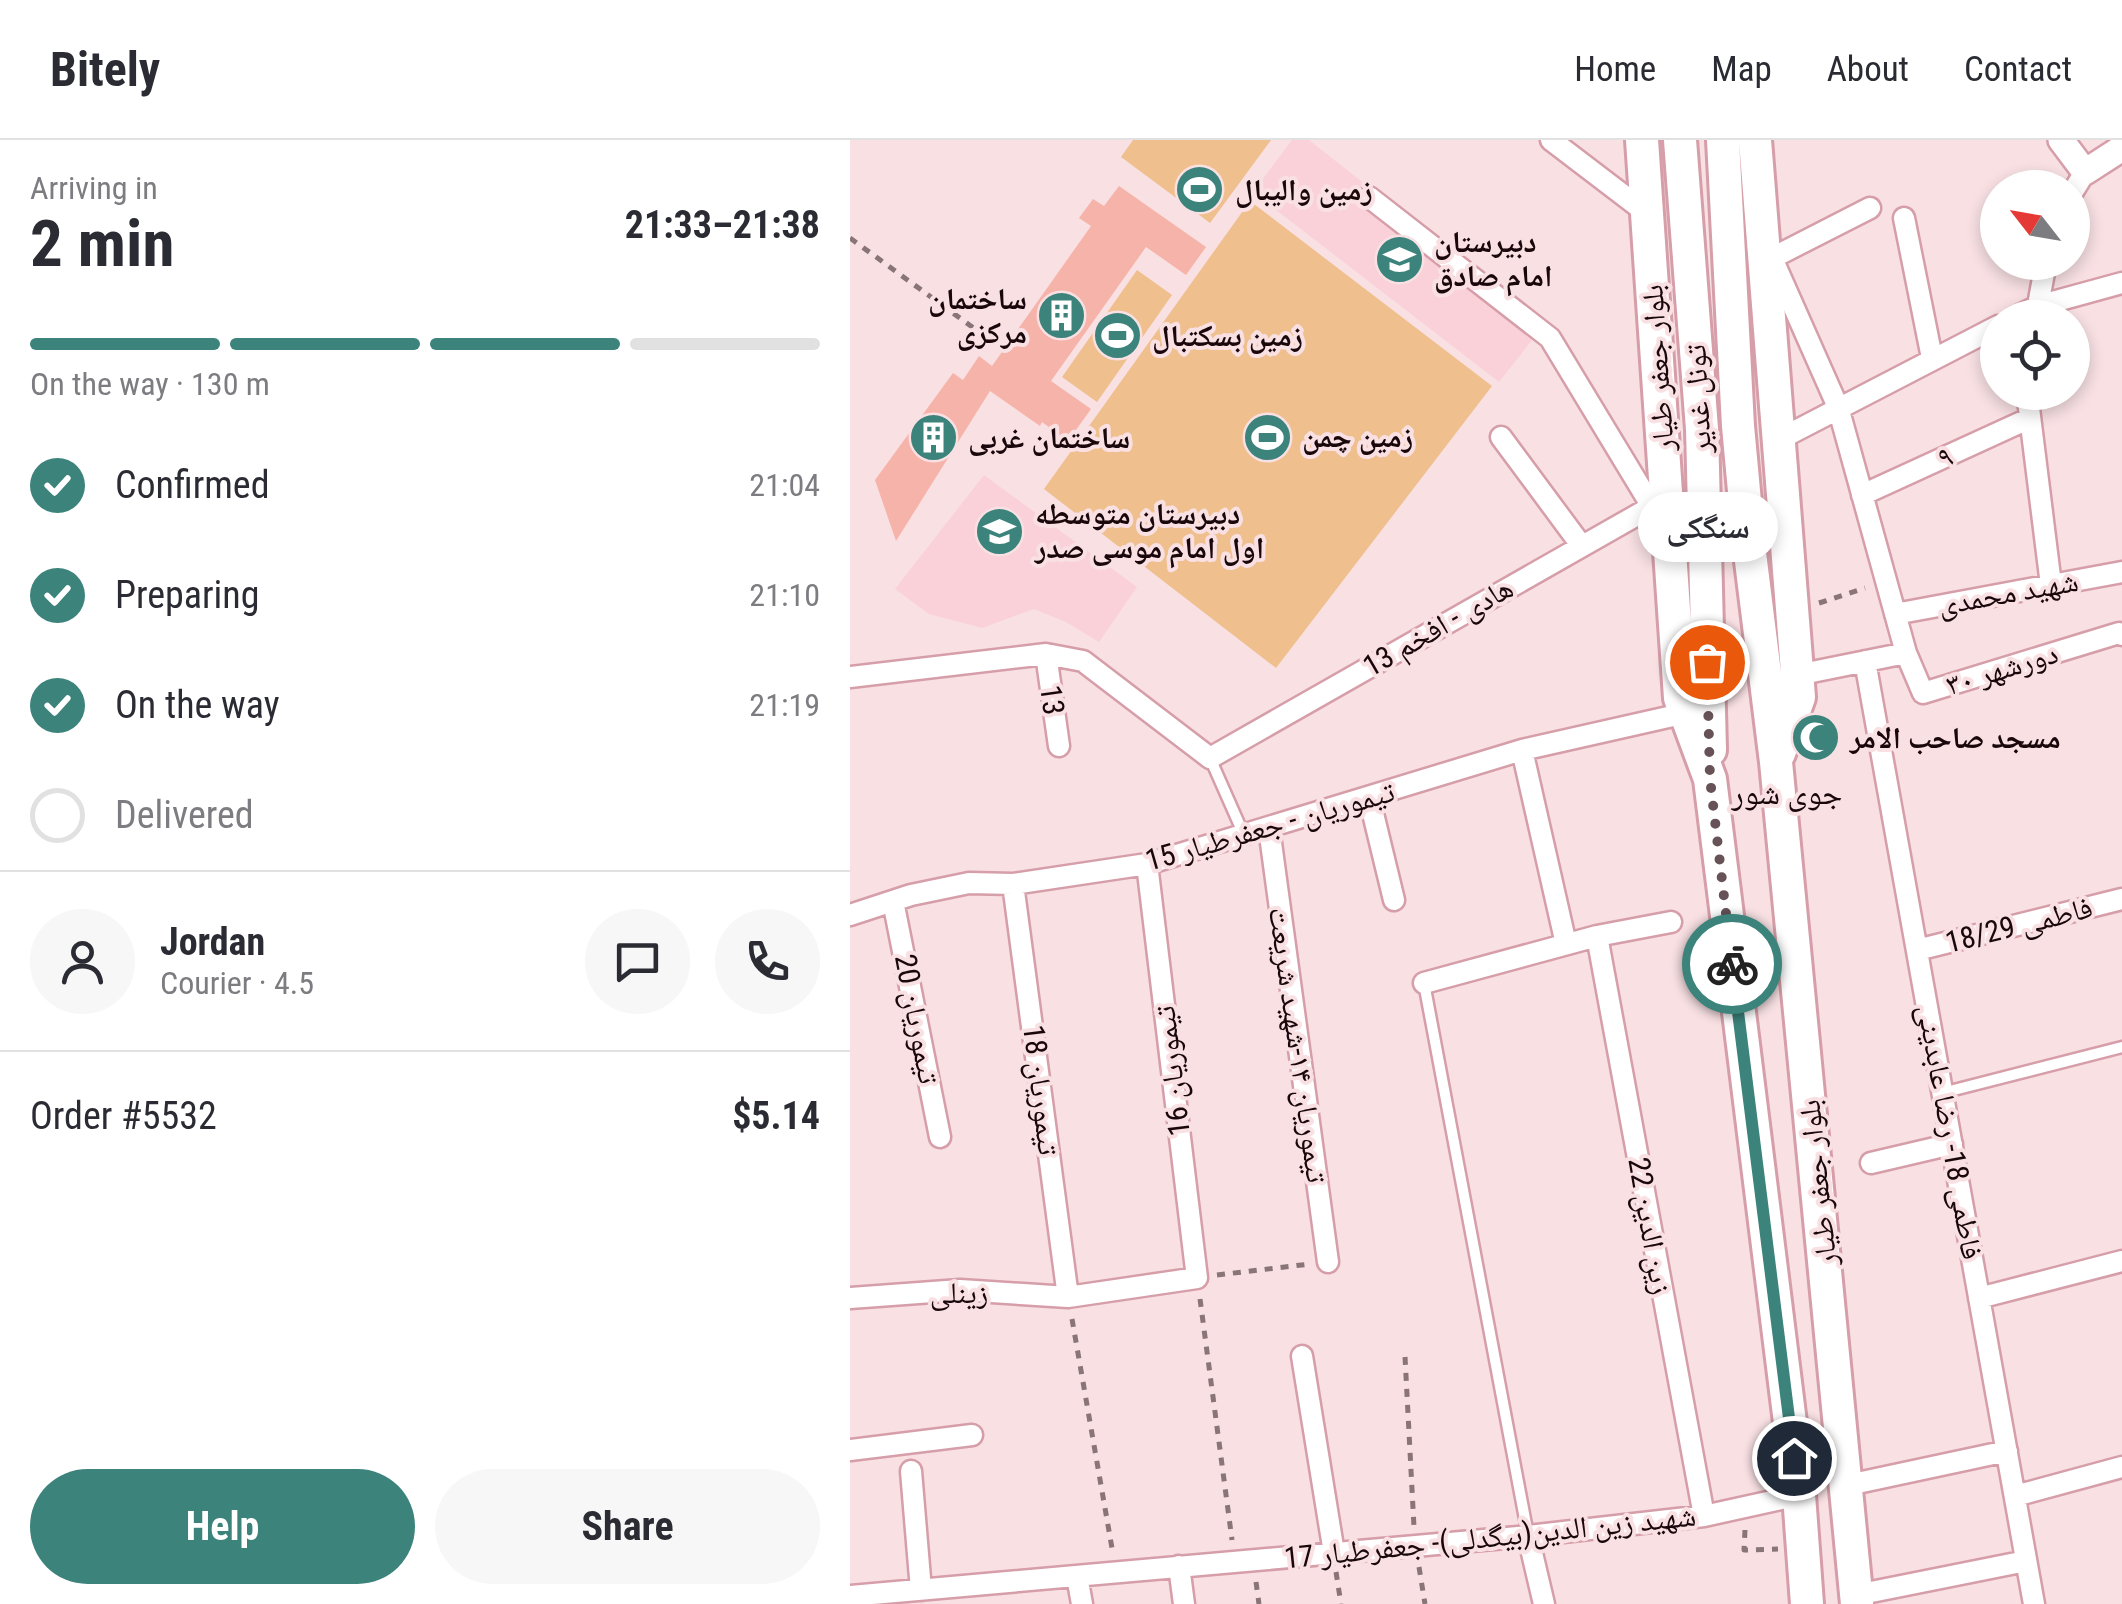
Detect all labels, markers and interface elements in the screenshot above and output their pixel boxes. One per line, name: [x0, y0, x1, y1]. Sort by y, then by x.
text: Bitely: [50, 41, 160, 98]
text: Home: [1574, 49, 1656, 90]
text: Map: [1711, 49, 1772, 90]
text: About: [1827, 49, 1909, 90]
text: Contact: [1964, 49, 2072, 90]
sports icon: زمین والیبال: [1174, 164, 1226, 216]
text: Arriving in: [30, 169, 158, 207]
north arrow: [1980, 170, 2090, 280]
map controls: [1980, 170, 2090, 410]
place label: زمین والیبال: [1235, 172, 1373, 208]
text: 21:33–21:38: [625, 203, 820, 247]
text: 2 min: [30, 206, 174, 282]
place label: دبیرستان امام صادق: [1434, 224, 1552, 297]
school or university icon: دبیرستان امام صادق: [1373, 233, 1425, 285]
place label: ساختمان مرکزی: [928, 281, 1027, 351]
street label: بلوار جعفر طیار: [1634, 283, 1681, 454]
building icon: ساختمان مرکزی: [1036, 290, 1088, 342]
button: locate: [1980, 300, 2090, 410]
sports icon: زمین بسکتبال: [1091, 310, 1143, 362]
place label: زمین بسکتبال: [1152, 318, 1303, 354]
street label: تونل غدیر: [1677, 343, 1719, 455]
text: On the way · 130 m: [30, 365, 270, 403]
sports icon: زمین چمن: [1241, 411, 1293, 463]
building icon: ساختمان غربی: [907, 412, 959, 464]
place label: زمین چمن: [1302, 419, 1413, 455]
place label: ساختمان غربی: [968, 420, 1130, 456]
street label: ۹: [1932, 438, 1958, 475]
icon: check: [30, 458, 85, 513]
text: Confirmed: [115, 463, 270, 507]
text: 21:04: [749, 466, 820, 504]
callout: سنگکی: [1637, 492, 1777, 562]
place label: دبیرستان متوسطه اول امام موسی صدر: [1033, 496, 1264, 569]
school or university icon: دبیرستان متوسطه اول امام موسی صدر: [974, 505, 1026, 557]
text: سنگکی: [1666, 508, 1750, 546]
street label: شهید محمدی: [1935, 563, 2081, 623]
icon: check: [30, 568, 85, 623]
street label: هادی - افخم 13: [1357, 570, 1520, 686]
text: Preparing: [115, 573, 260, 617]
text: 21:10: [749, 576, 820, 614]
pin: [1665, 620, 1750, 705]
icon: bag: [1680, 635, 1735, 690]
street label: دورشهر ۳۰: [1942, 635, 2062, 702]
icon: check: [30, 678, 85, 733]
text: On the way: [115, 683, 280, 727]
street label: 13: [1033, 683, 1072, 717]
text: 21:19: [749, 686, 820, 724]
mosque icon: مسجد صاحب الامر: [1789, 712, 1841, 764]
place label: مسجد صاحب الامر: [1848, 720, 2061, 755]
street label: تیموریان - جعفرطیار 15: [1141, 773, 1399, 879]
district label: جوی شور: [1731, 774, 1842, 812]
text: Delivered: [115, 793, 254, 837]
street label: فاطمی 18/29: [1942, 889, 2096, 961]
street label: تیموریان ۱۴-شهید شریعت: [1261, 905, 1335, 1185]
button: person: [30, 909, 135, 1014]
button: chat: [585, 909, 690, 1014]
button: phone: [715, 909, 820, 1014]
courier: [1682, 914, 1782, 1014]
text: Jordan: [160, 920, 265, 964]
icon: bike: [1705, 937, 1760, 992]
street label: تیموریان 20: [887, 951, 947, 1087]
text: Courier · 4.5: [160, 964, 314, 1002]
street label: فاطمی 18- رضا عابدینی: [1910, 1002, 1990, 1262]
street label: تیموریان 16: [1146, 1004, 1198, 1138]
street label: تیموریان 18: [1015, 1023, 1067, 1157]
text: Order #5532: [30, 1094, 217, 1138]
text: $5.14: [732, 1094, 820, 1138]
street label: بلوار جعفر طیار: [1791, 1098, 1844, 1269]
street label: زین الدین 22: [1620, 1155, 1680, 1297]
street label: زینلی: [930, 1275, 988, 1311]
pin: [1752, 1416, 1837, 1501]
icon: home: [1767, 1431, 1822, 1486]
button: Help: [30, 1469, 415, 1584]
button: Share: [435, 1469, 820, 1584]
street label: شهید زین الدین(بیگدلی)- جعفرطیار 17: [1282, 1497, 1698, 1577]

